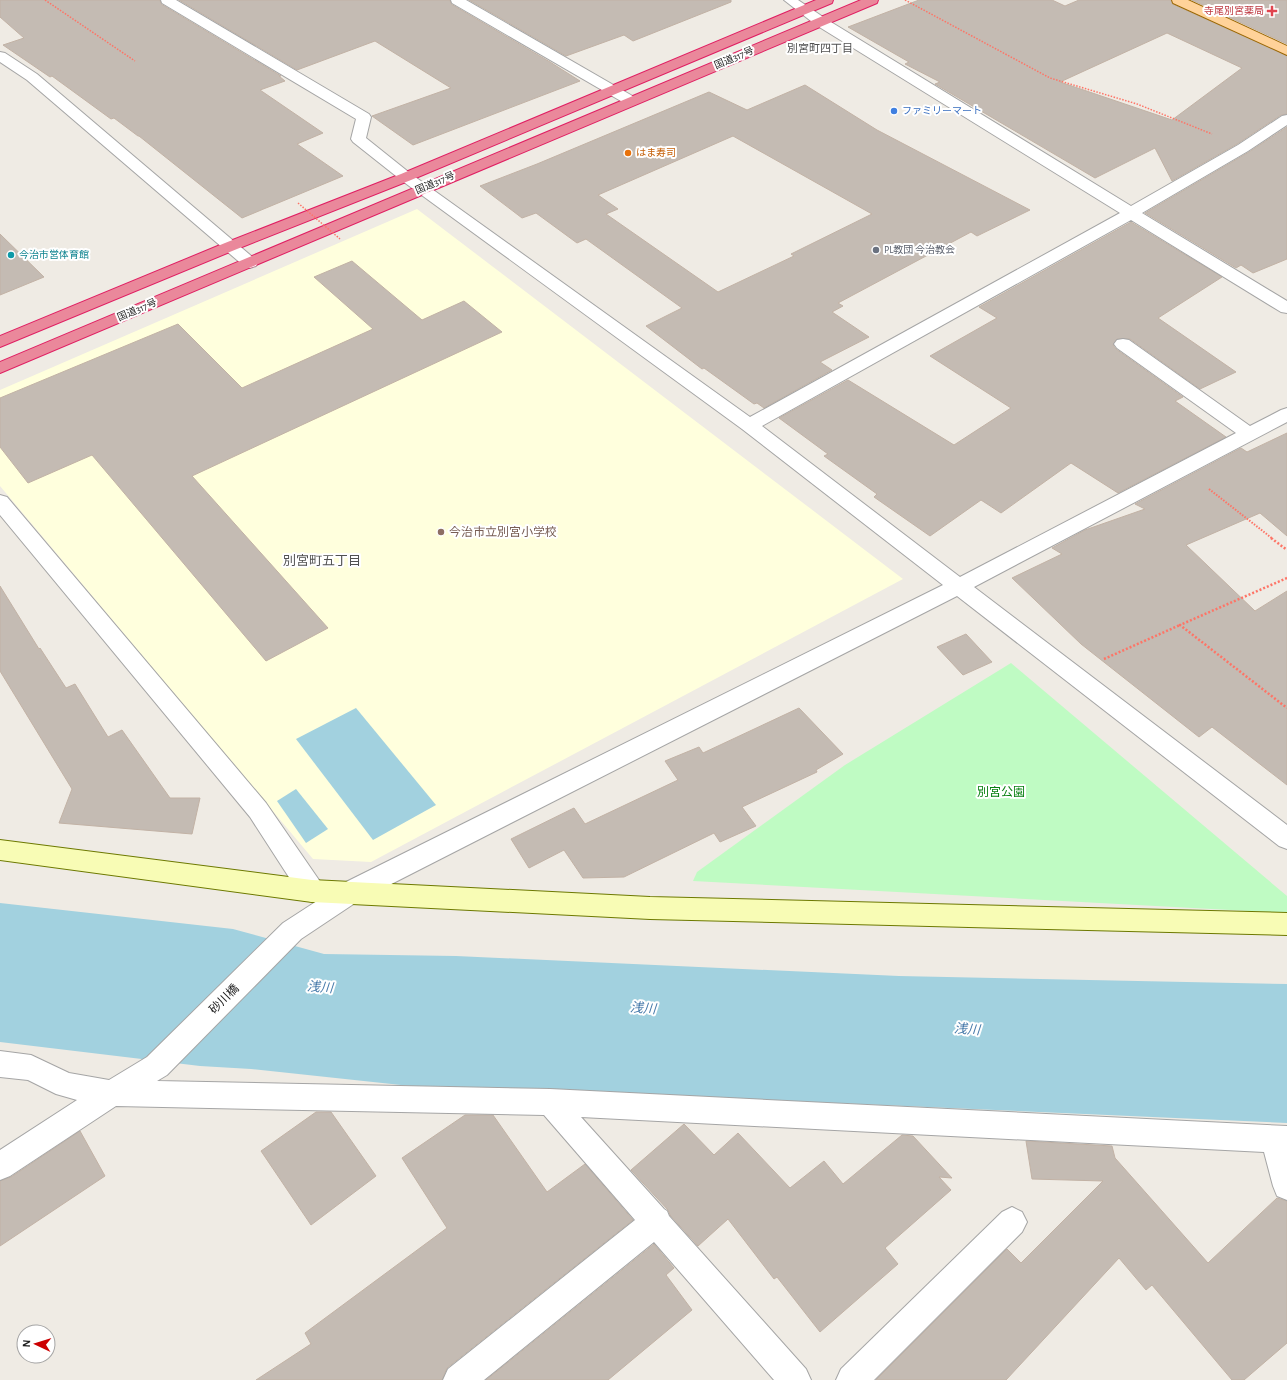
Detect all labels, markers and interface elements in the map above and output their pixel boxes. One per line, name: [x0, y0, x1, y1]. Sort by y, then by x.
place label: 寺尾別宮薬局: [1204, 6, 1264, 16]
marker: 寺尾別宮薬局: [1267, 6, 1277, 16]
district label: 別宮町四丁目: [787, 43, 853, 54]
street label: 国道317号: [712, 44, 755, 71]
marker: ファミリーマート: [889, 106, 899, 116]
place label: ファミリーマート: [902, 106, 982, 116]
place label: はま寿司: [636, 147, 676, 158]
marker: はま寿司: [623, 148, 633, 158]
street label: 国道317号: [413, 169, 456, 196]
place label: PL教団 今治教会: [884, 244, 955, 255]
marker: PL教団 今治教会: [871, 245, 881, 255]
place label: 今治市営体育館: [19, 249, 89, 260]
marker: 今治市営体育館: [6, 250, 16, 260]
street label: 国道317号: [115, 296, 158, 323]
place label: 今治市立別宮小学校: [449, 525, 557, 538]
marker: 今治市立別宮小学校: [436, 527, 446, 537]
district label: 別宮町五丁目: [283, 554, 361, 568]
park label: 別宮公園: [977, 786, 1025, 798]
water label: 浅川: [307, 980, 335, 996]
street label: 砂川橋: [206, 981, 241, 1016]
water label: 浅川: [630, 1001, 658, 1017]
water label: 浅川: [954, 1022, 982, 1038]
north arrow: [16, 1324, 56, 1364]
text: N: [21, 1339, 32, 1348]

